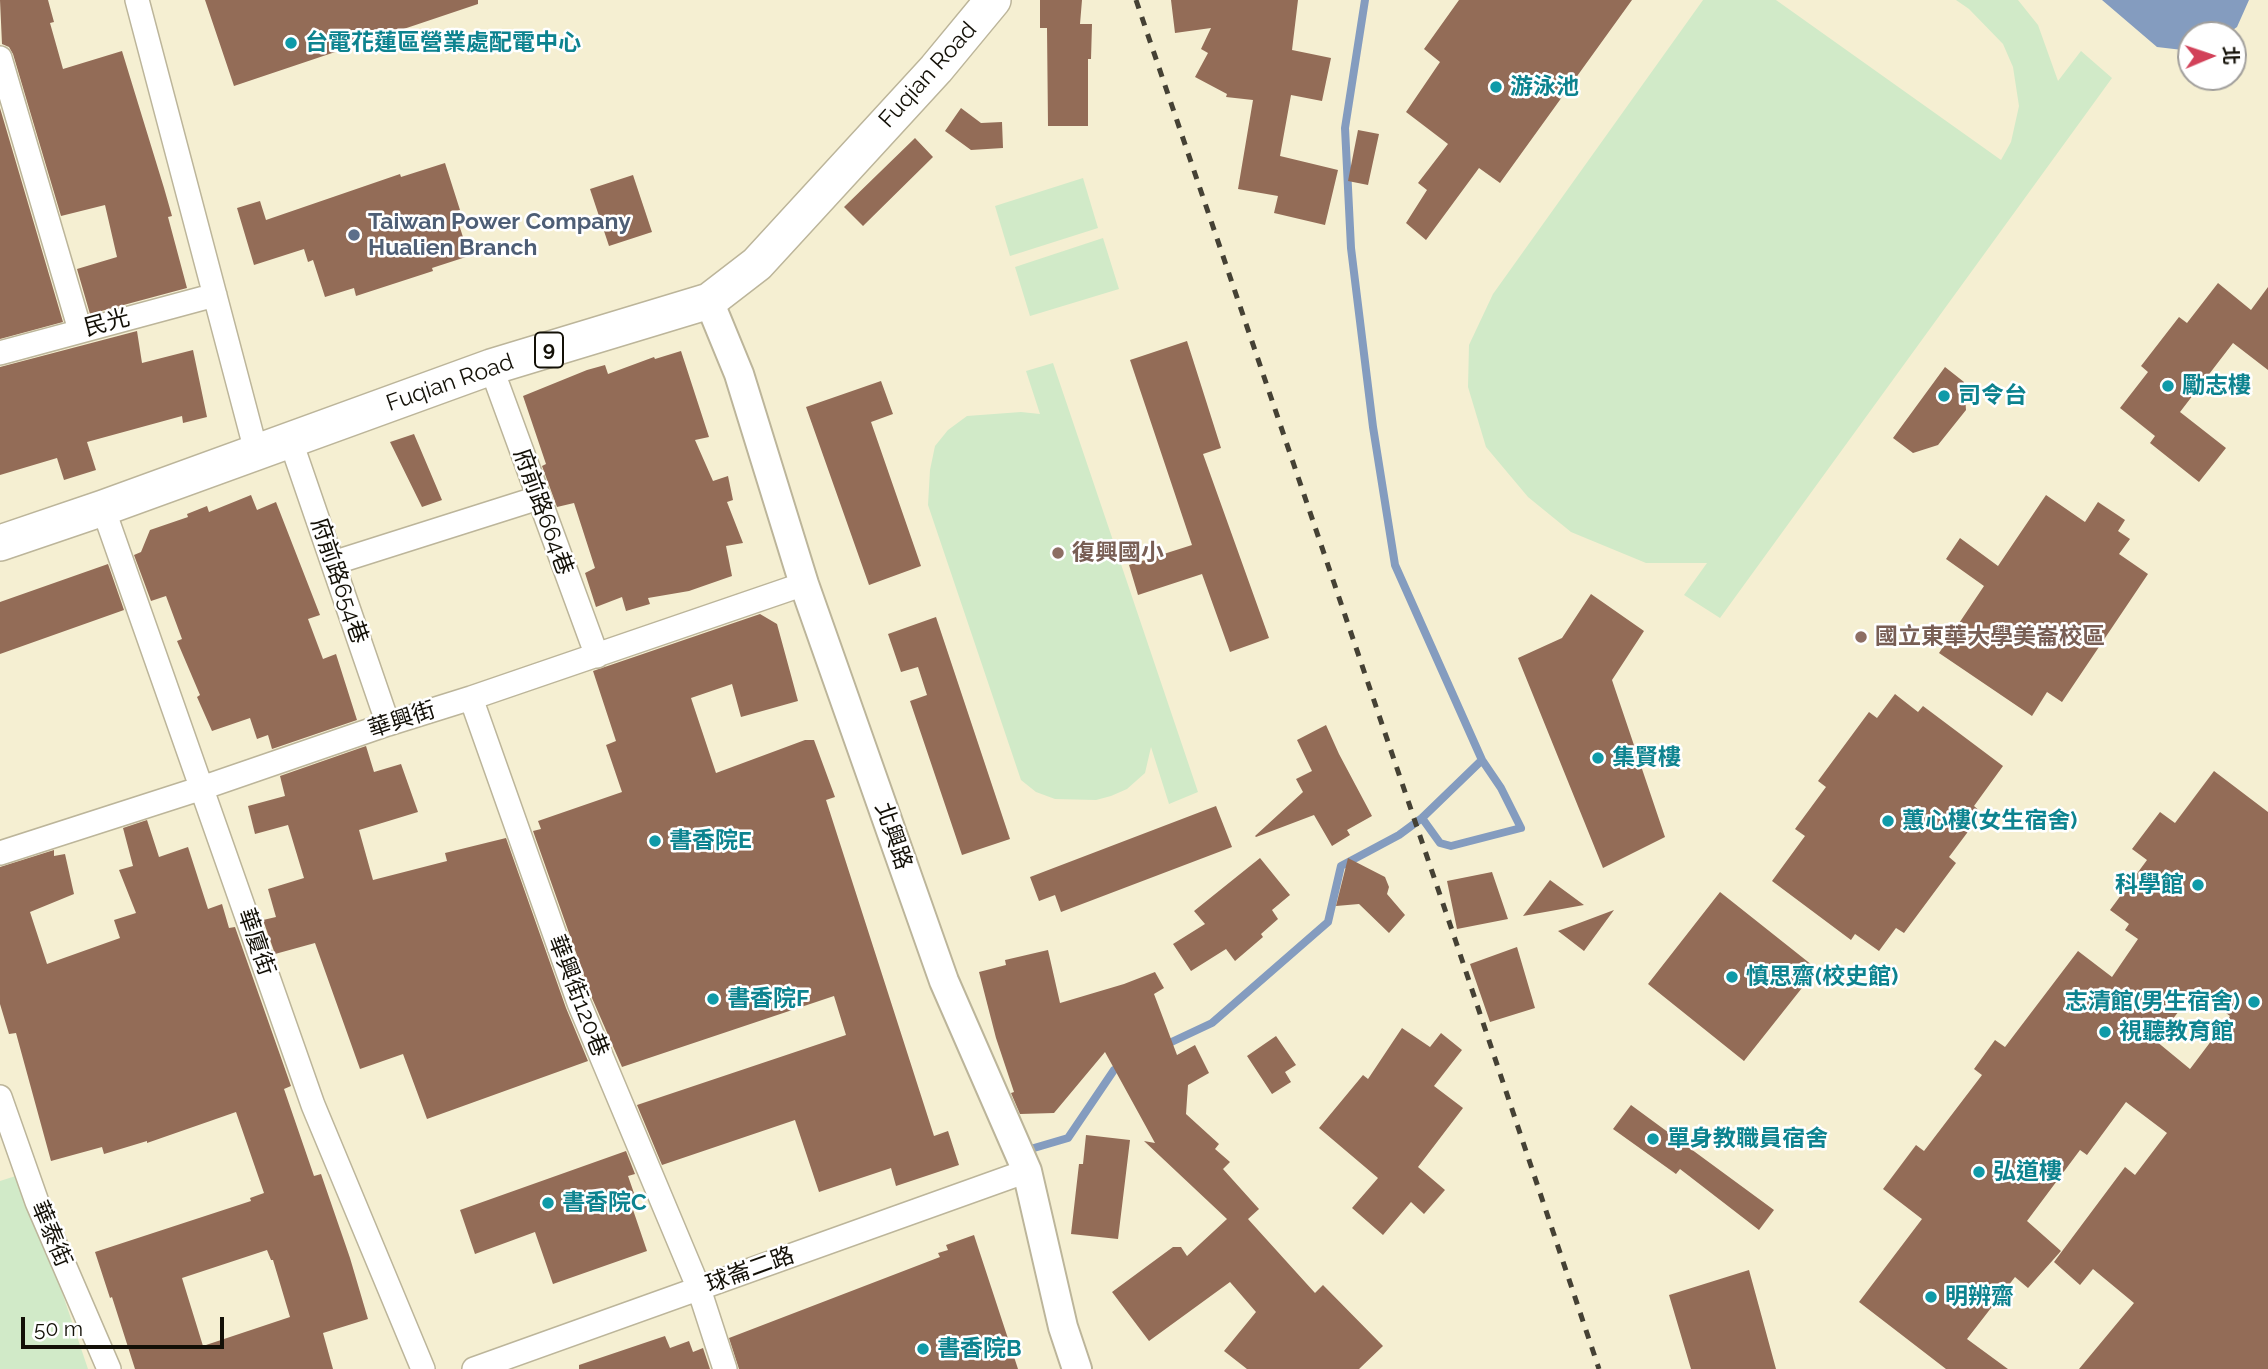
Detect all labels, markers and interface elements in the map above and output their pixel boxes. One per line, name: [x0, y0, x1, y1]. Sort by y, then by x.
street label: Fuqian Road: [873, 16, 983, 134]
north arrow: [2177, 21, 2247, 91]
place label: 台電花蓮區營業處配電中心: [305, 29, 581, 57]
marker: 台電花蓮區營業處配電中心: [283, 35, 299, 51]
text: 北: [2220, 45, 2242, 65]
place label: 游泳池: [1510, 73, 1579, 101]
marker: 游泳池: [1488, 79, 1504, 95]
place label: Taiwan Power Company Hualien Branch: [368, 208, 631, 262]
marker: Taiwan Power Company Hualien Branch: [346, 227, 362, 243]
street label: 民光: [81, 304, 133, 342]
road number: 9: [535, 332, 563, 368]
street label: Fuqian Road: [383, 348, 517, 418]
place label: 勵志樓: [2182, 372, 2251, 400]
marker: 勵志樓: [2160, 378, 2176, 394]
place label: 司令台: [1958, 382, 2027, 410]
marker: 司令台: [1936, 388, 1952, 404]
street label: 府前路664巷: [507, 445, 579, 579]
street label: 府前路654巷: [305, 515, 373, 647]
place label: 復興國小: [1072, 539, 1164, 567]
marker: 復興國小: [1050, 545, 1066, 561]
place label: 國立東華大學美崙校區: [1875, 623, 2105, 651]
marker: 國立東華大學美崙校區: [1853, 629, 1869, 645]
street label: 華興街: [365, 696, 439, 744]
place label: 集賢樓: [1612, 744, 1681, 772]
marker: 集賢樓: [1590, 750, 1606, 766]
street label: 北興路: [869, 799, 917, 873]
place label: 蕙心樓(女生宿舍): [1902, 807, 2077, 835]
marker: 蕙心樓(女生宿舍): [1880, 813, 1896, 829]
place label: 書香院E: [669, 827, 752, 855]
marker: 書香院E: [647, 833, 663, 849]
place label: 科學館: [2115, 871, 2184, 899]
marker: 科學館: [2190, 877, 2206, 893]
street label: 華廈街: [232, 905, 280, 979]
street label: 華興街120巷: [542, 931, 614, 1061]
place label: 慎思齋(校史館): [1746, 963, 1898, 991]
marker: 慎思齋(校史館): [1724, 969, 1740, 985]
place label: 書香院F: [727, 985, 809, 1013]
place label: 志清館(男生宿舍): [2065, 988, 2240, 1016]
marker: 書香院F: [705, 991, 721, 1007]
marker: 志清館(男生宿舍): [2246, 994, 2262, 1010]
place label: 視聽教育館: [2119, 1018, 2234, 1046]
marker: 視聽教育館: [2097, 1024, 2113, 1040]
place label: 單身教職員宿舍: [1667, 1125, 1828, 1153]
marker: 單身教職員宿舍: [1645, 1131, 1661, 1147]
place label: 弘道樓: [1993, 1158, 2062, 1186]
marker: 弘道樓: [1971, 1164, 1987, 1180]
place label: 書香院C: [562, 1189, 647, 1217]
marker: 書香院C: [540, 1195, 556, 1211]
street label: 華泰街: [25, 1197, 77, 1271]
street label: 球崙二路: [702, 1241, 798, 1299]
place label: 明辨齋: [1945, 1283, 2014, 1311]
marker: 明辨齋: [1923, 1289, 1939, 1305]
scale bar: [24, 1302, 228, 1346]
text: 50 m: [34, 1316, 83, 1341]
place label: 書香院B: [937, 1335, 1022, 1363]
marker: 書香院B: [915, 1341, 931, 1357]

